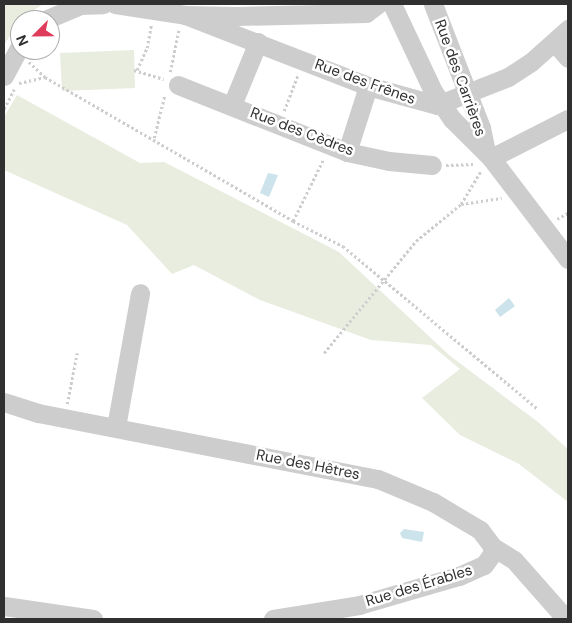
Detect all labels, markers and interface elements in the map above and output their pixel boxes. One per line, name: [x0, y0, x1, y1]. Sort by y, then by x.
north arrow: [10, 10, 60, 60]
street label: Rue des Carrières: [431, 17, 489, 139]
text: N: [12, 32, 32, 49]
street label: Rue des Frênes: [312, 55, 418, 109]
street label: Rue des Cèdres: [248, 104, 356, 160]
street label: Rue des Hêtres: [255, 446, 361, 484]
street label: Rue des Érables: [364, 561, 474, 611]

